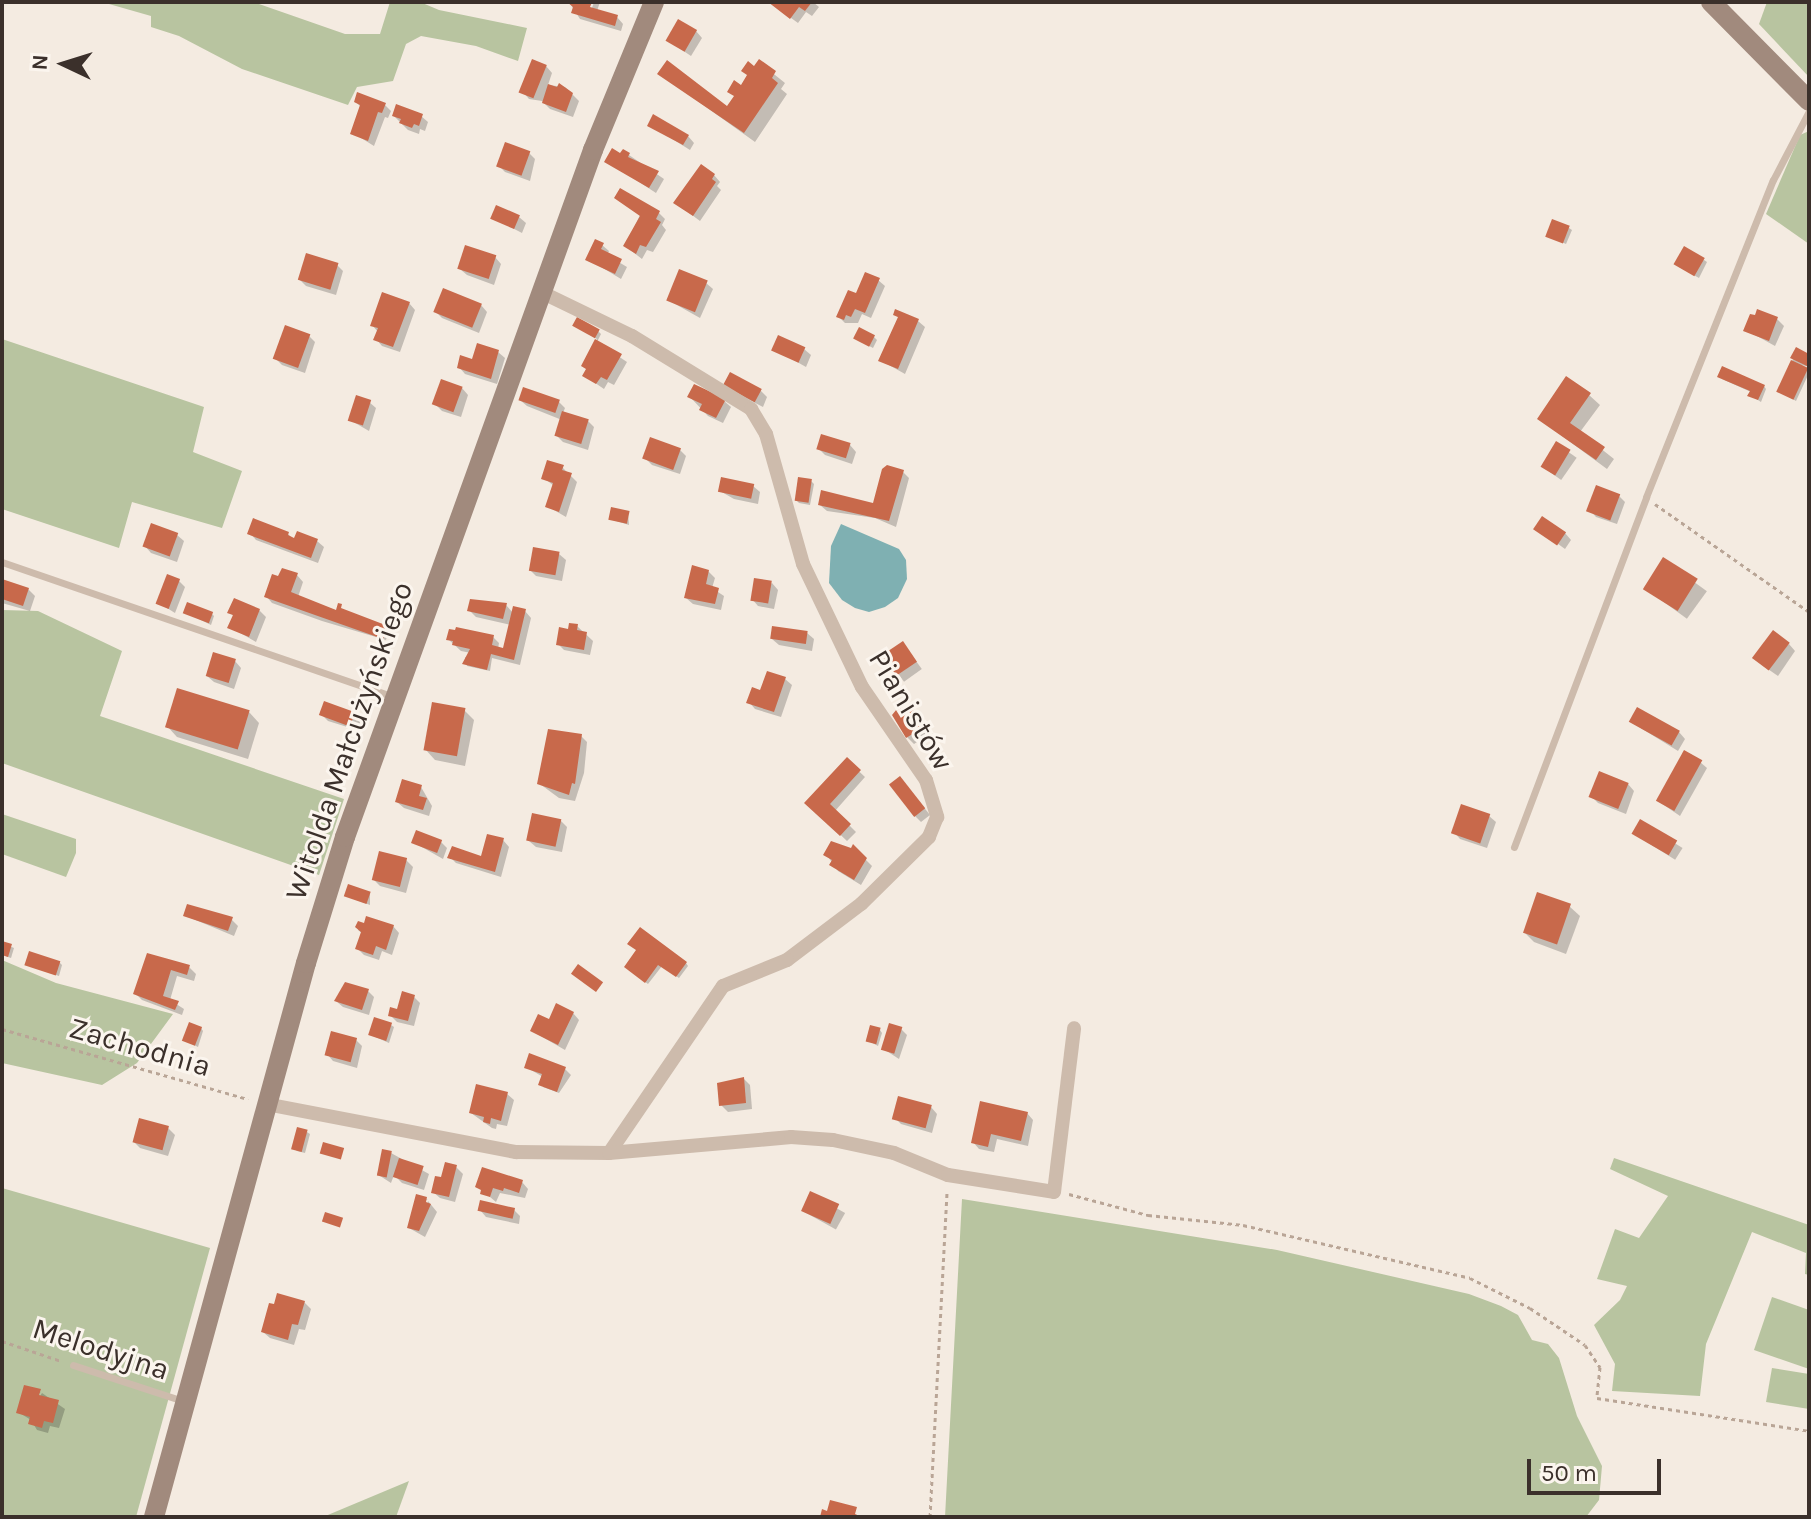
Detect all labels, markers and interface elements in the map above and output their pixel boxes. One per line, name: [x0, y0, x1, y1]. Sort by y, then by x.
north arrow: [24, 24, 104, 104]
text: N: [27, 54, 54, 71]
street label: Witolda Małcużyńskiego: [278, 577, 420, 905]
street label: Pianistów: [861, 643, 961, 777]
street label: Zachodnia: [65, 1010, 215, 1084]
street label: Melodyjna: [28, 1310, 174, 1388]
scale bar: [1531, 1443, 1665, 1493]
text: 50 m: [1541, 1459, 1597, 1487]

